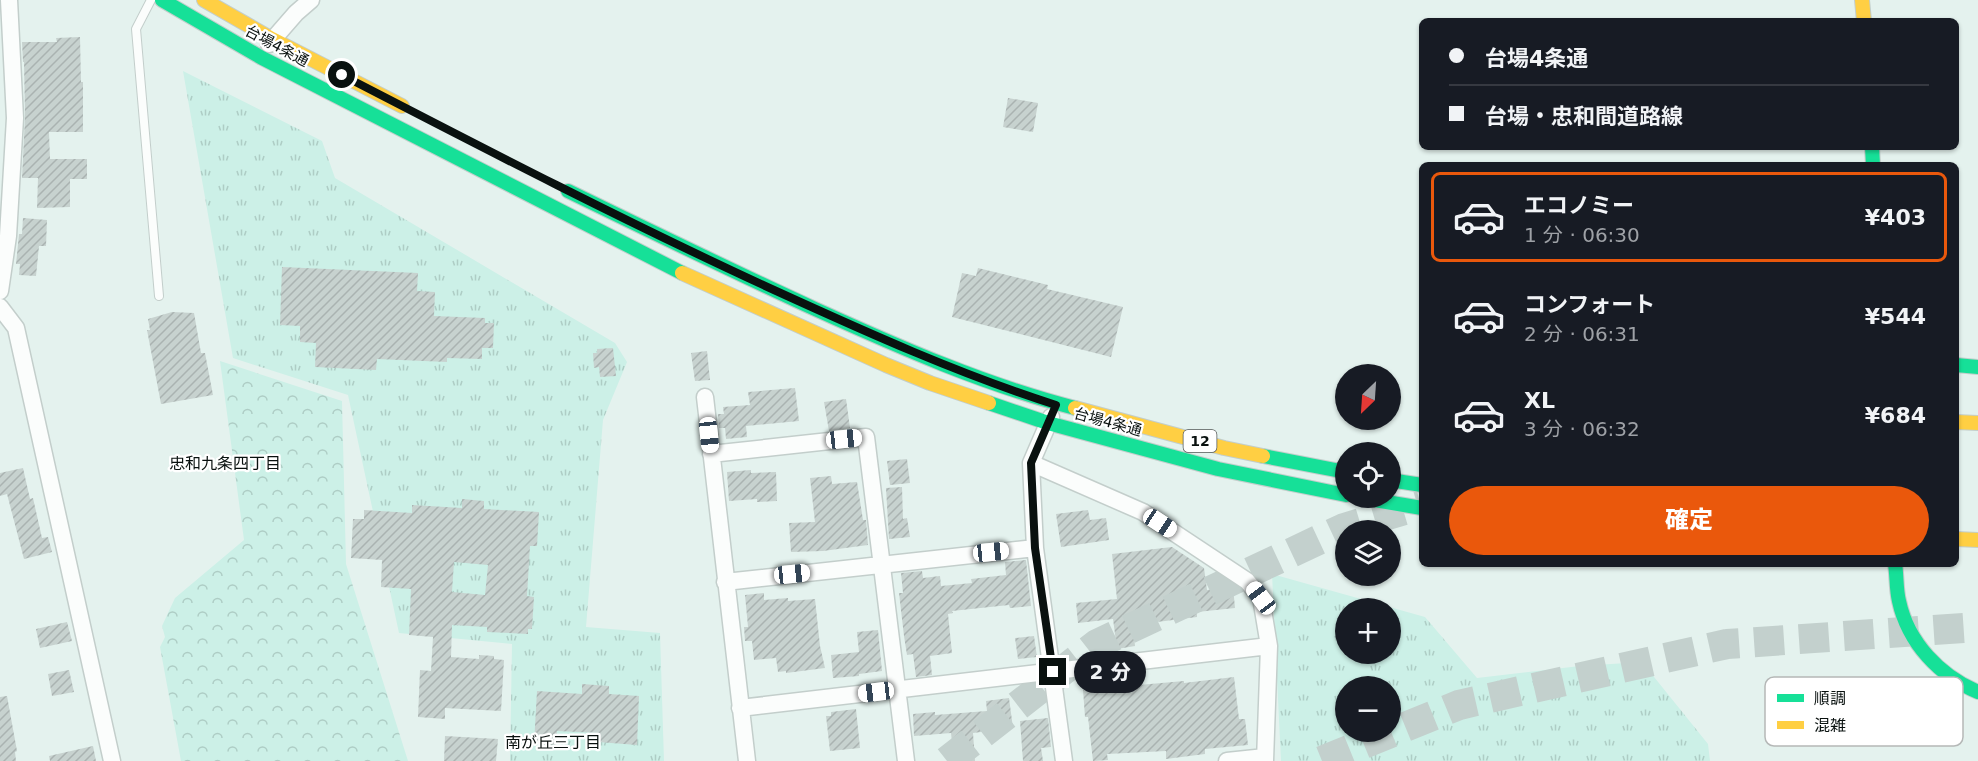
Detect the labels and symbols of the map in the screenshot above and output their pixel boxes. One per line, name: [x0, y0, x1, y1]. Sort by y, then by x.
street label: 台場4条通: [242, 22, 312, 70]
route start: [328, 61, 355, 88]
north arrow: [1335, 364, 1401, 430]
street label: 台場4条通: [1072, 404, 1144, 440]
car: [698, 416, 720, 454]
car: [825, 428, 863, 450]
road number: 12: [1184, 430, 1216, 452]
district label: 忠和九条四丁目: [169, 454, 281, 473]
car: [1140, 506, 1180, 540]
car: [972, 541, 1010, 563]
car: [773, 563, 811, 585]
car: [1243, 578, 1279, 618]
callout: 2 分: [1074, 651, 1146, 693]
route end: [1039, 658, 1066, 685]
legend: [1765, 677, 1963, 746]
car: [857, 681, 895, 703]
text: 順調: [1814, 689, 1846, 708]
text: 混雑: [1814, 716, 1846, 735]
district label: 南が丘三丁目: [505, 733, 601, 752]

